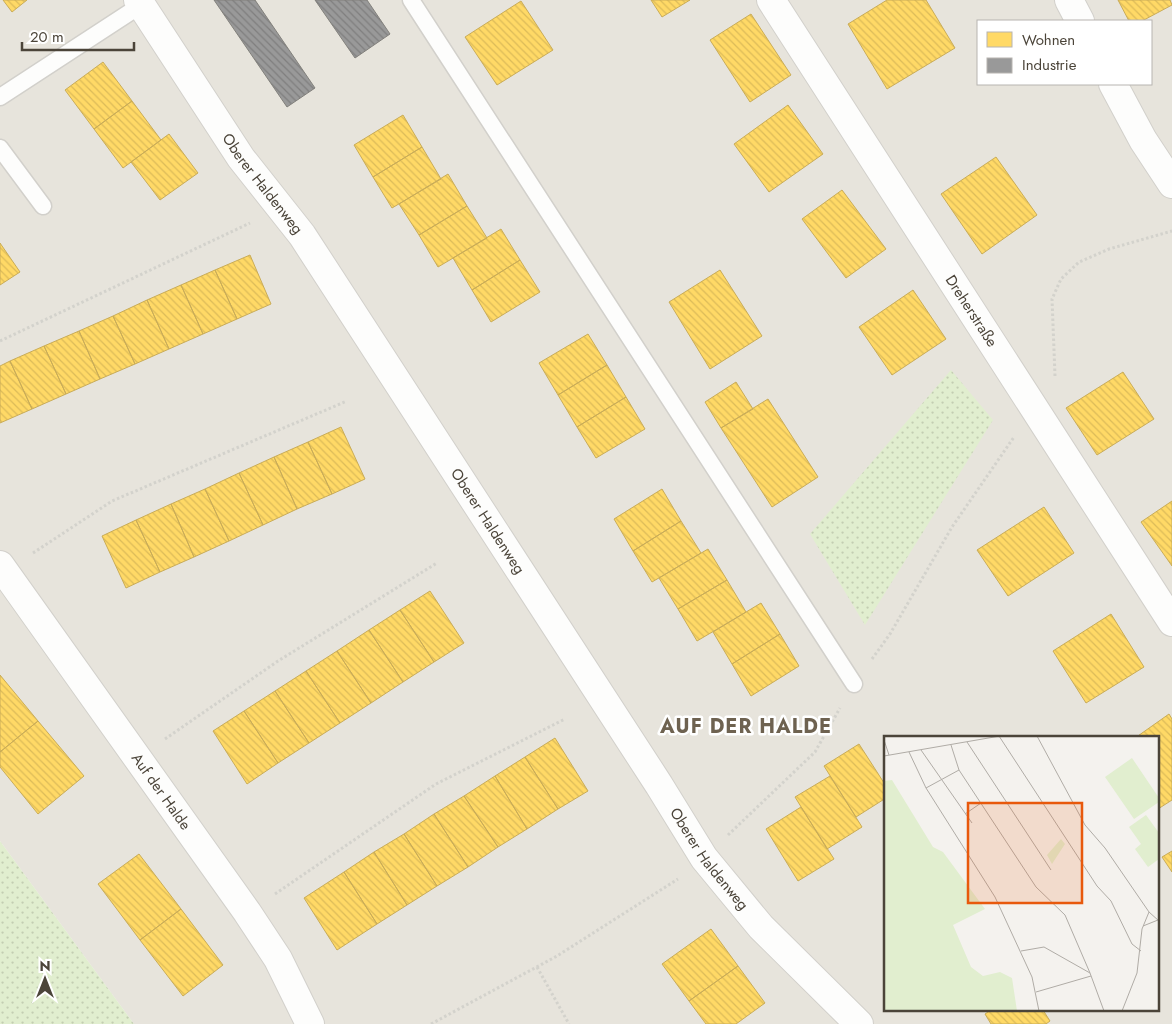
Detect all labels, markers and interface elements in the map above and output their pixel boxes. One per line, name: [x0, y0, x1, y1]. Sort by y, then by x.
scale bar: [22, 20, 135, 52]
legend: [977, 20, 1152, 85]
text: 20 m: [30, 26, 64, 48]
text: Wohnen: [1022, 29, 1075, 51]
text: Industrie: [1022, 54, 1077, 76]
street label: Oberer Haldenweg: [217, 129, 308, 239]
street label: Dreherstraße: [940, 271, 1003, 352]
street label: Oberer Haldenweg: [445, 464, 530, 578]
district label: AUF DER HALDE: [659, 712, 832, 741]
inset map: [884, 736, 1160, 1012]
street label: Auf der Halde: [126, 748, 196, 835]
street label: Oberer Haldenweg: [664, 803, 754, 915]
north arrow: [20, 954, 70, 1004]
text: N: [39, 956, 51, 976]

